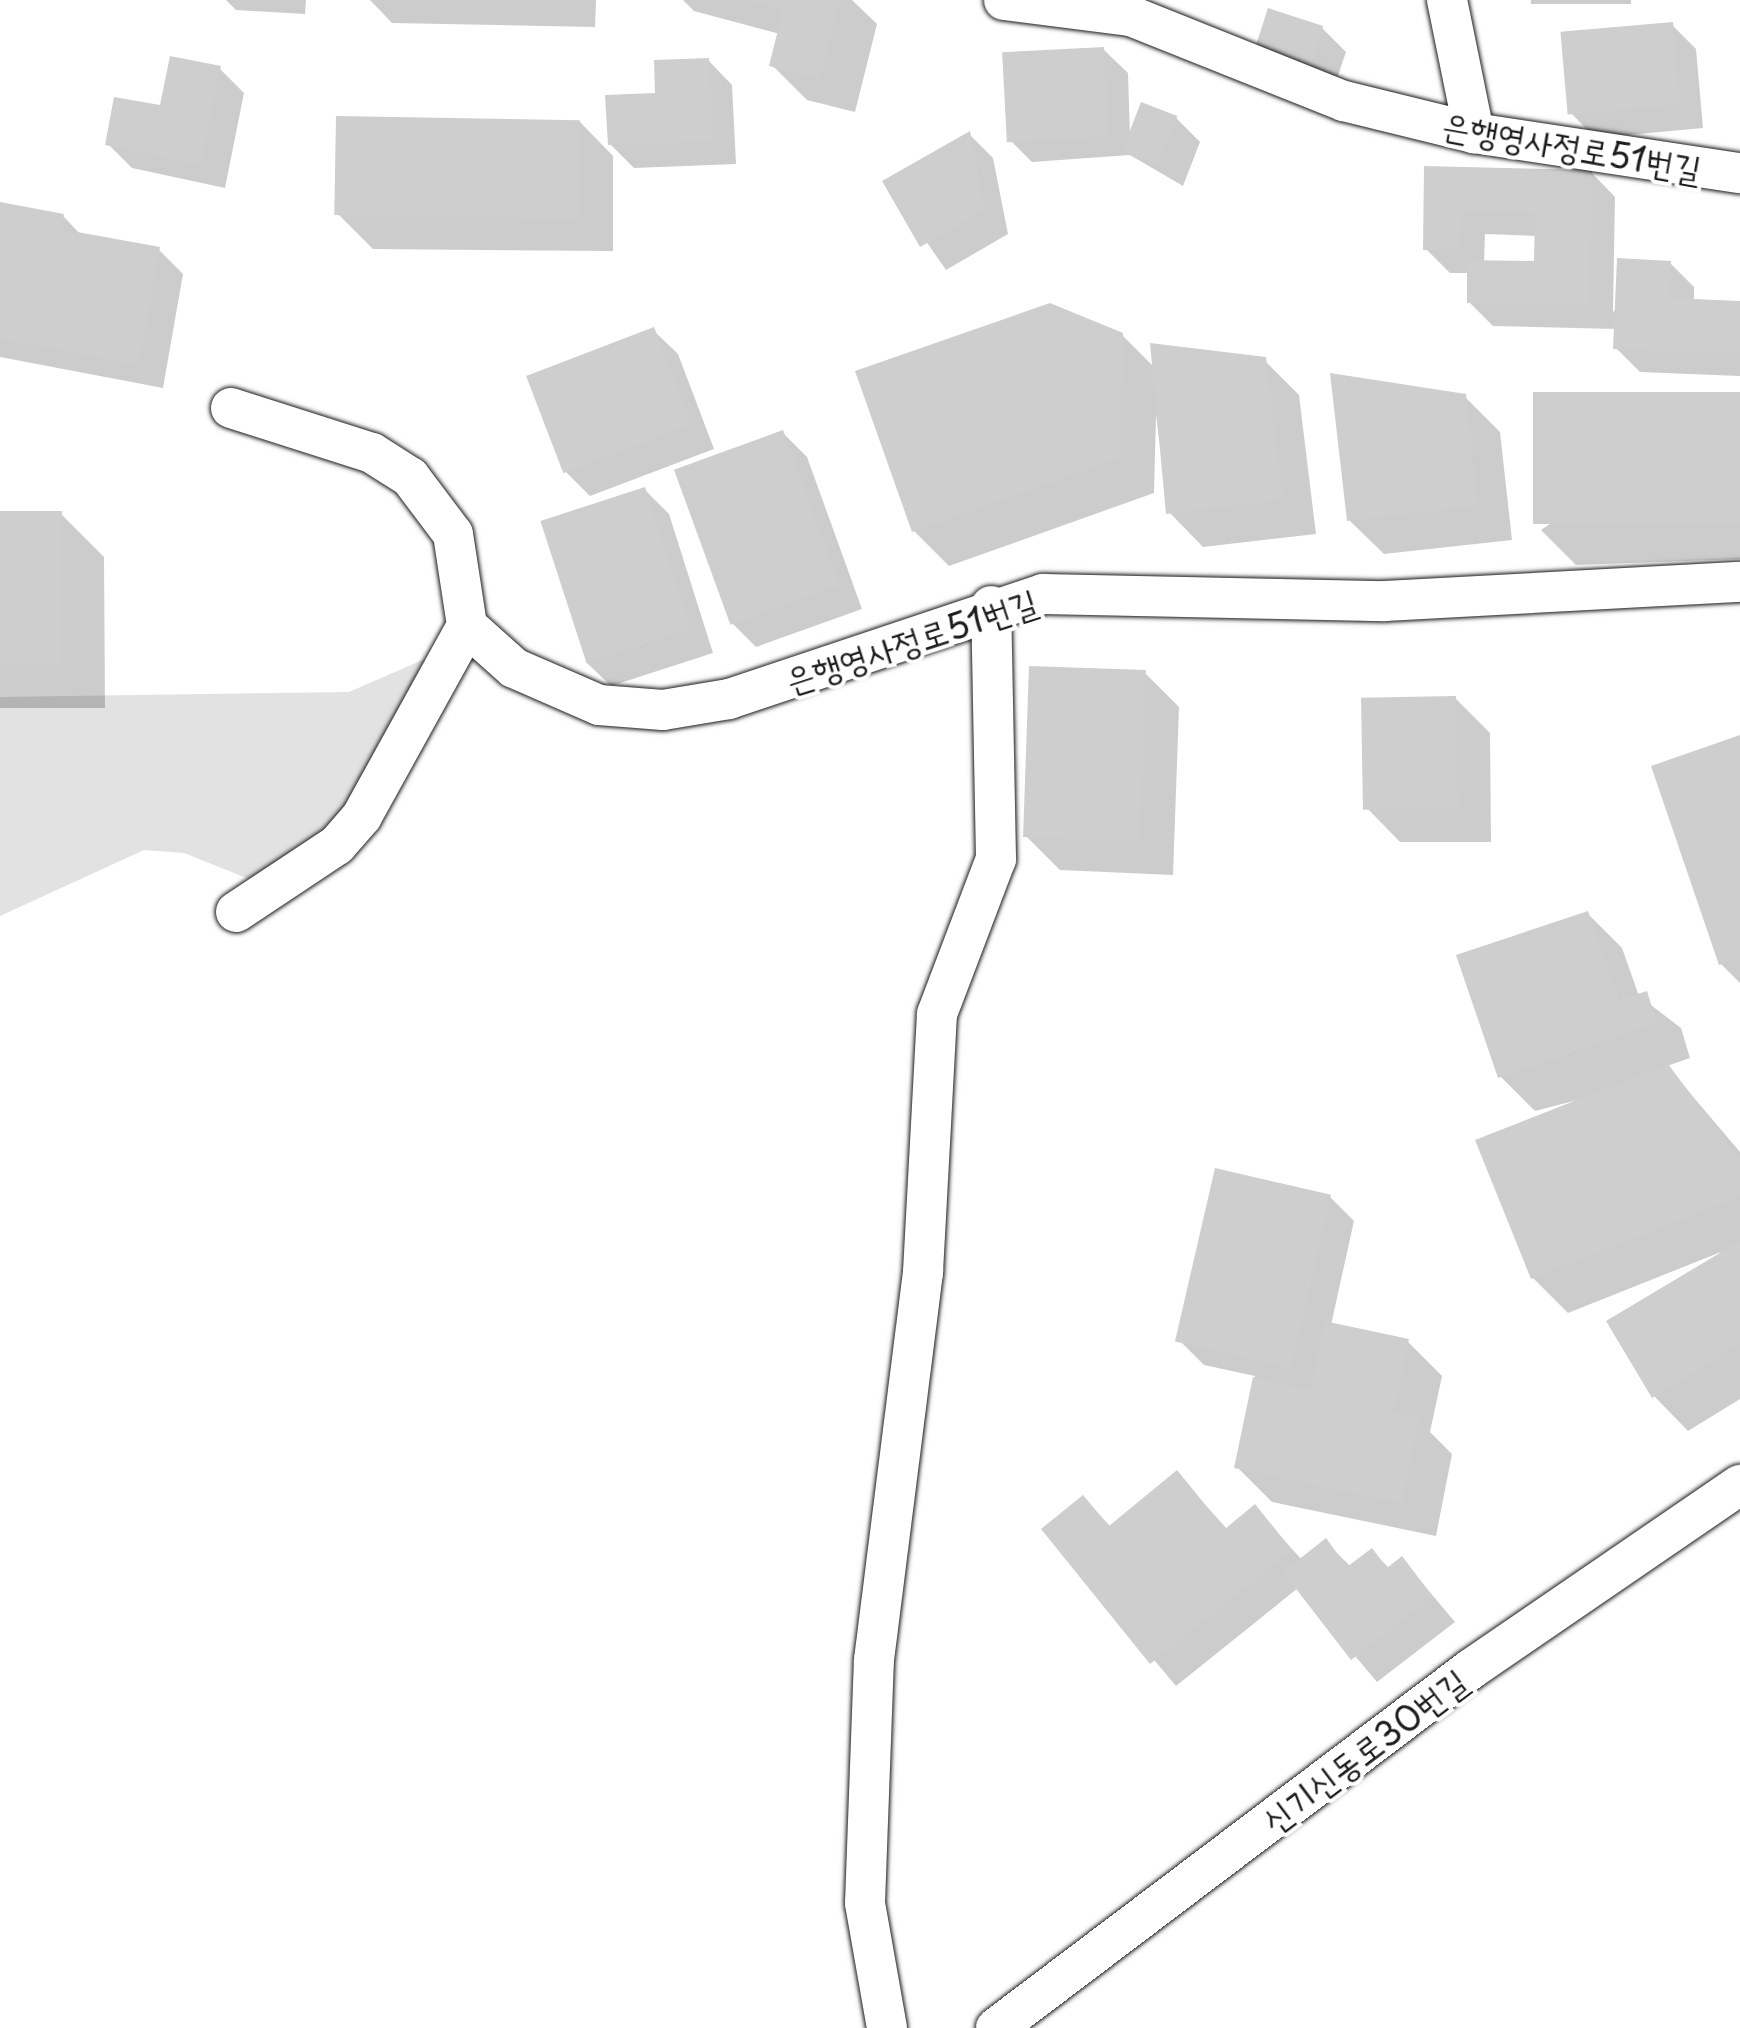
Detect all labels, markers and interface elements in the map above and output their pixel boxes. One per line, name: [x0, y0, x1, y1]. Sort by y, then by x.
street label: 은행영사정로51번길: [1439, 103, 1705, 189]
street label: 은행영사정로51번길: [780, 579, 1042, 701]
street label: 신기신동로30번길: [1253, 1659, 1475, 1841]

